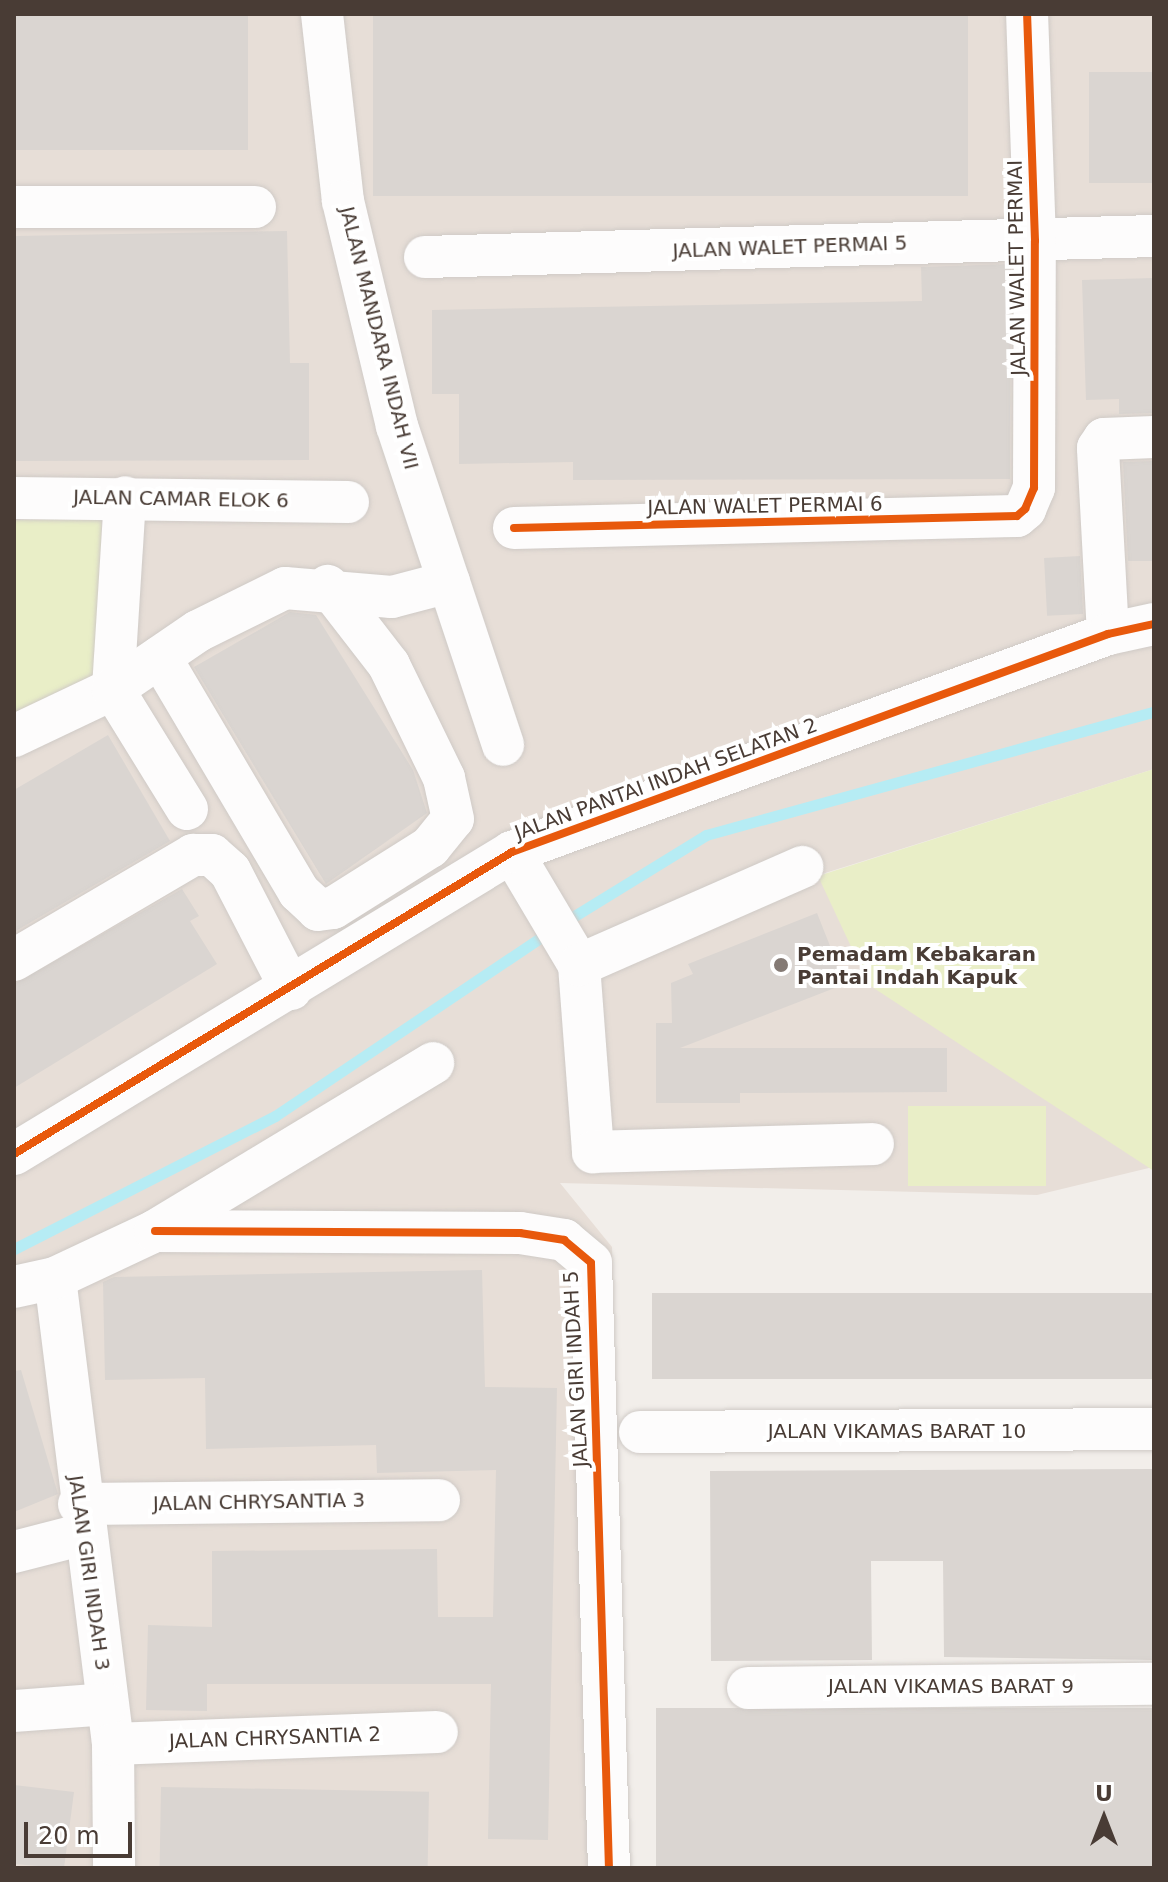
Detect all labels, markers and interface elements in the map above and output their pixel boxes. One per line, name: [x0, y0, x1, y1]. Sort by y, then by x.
street label: JALAN WALET PERMAI: [1003, 160, 1031, 376]
street label: JALAN MANDARA INDAH VII: [335, 204, 423, 472]
street label: JALAN WALET PERMAI 5: [672, 231, 908, 263]
street label: JALAN CAMAR ELOK 6: [73, 485, 289, 513]
street label: JALAN WALET PERMAI 6: [647, 492, 883, 520]
street label: JALAN PANTAI INDAH SELATAN 2: [511, 713, 821, 845]
place label: Pemadam Kebakaran Pantai Indah Kapuk: [797, 942, 1036, 989]
marker: Pemadam Kebakaran Pantai Indah Kapuk: [772, 956, 790, 974]
street label: JALAN GIRI INDAH 5: [559, 1270, 593, 1468]
street label: JALAN VIKAMAS BARAT 10: [768, 1419, 1026, 1443]
street label: JALAN GIRI INDAH 3: [63, 1474, 115, 1672]
street label: JALAN CHRYSANTIA 3: [153, 1488, 365, 1516]
street label: JALAN VIKAMAS BARAT 9: [828, 1674, 1074, 1698]
street label: JALAN CHRYSANTIA 2: [169, 1722, 381, 1754]
north arrow: [1064, 1778, 1144, 1858]
text: U: [1095, 1781, 1113, 1806]
scale bar: [28, 1806, 136, 1856]
text: 20 m: [38, 1822, 100, 1850]

